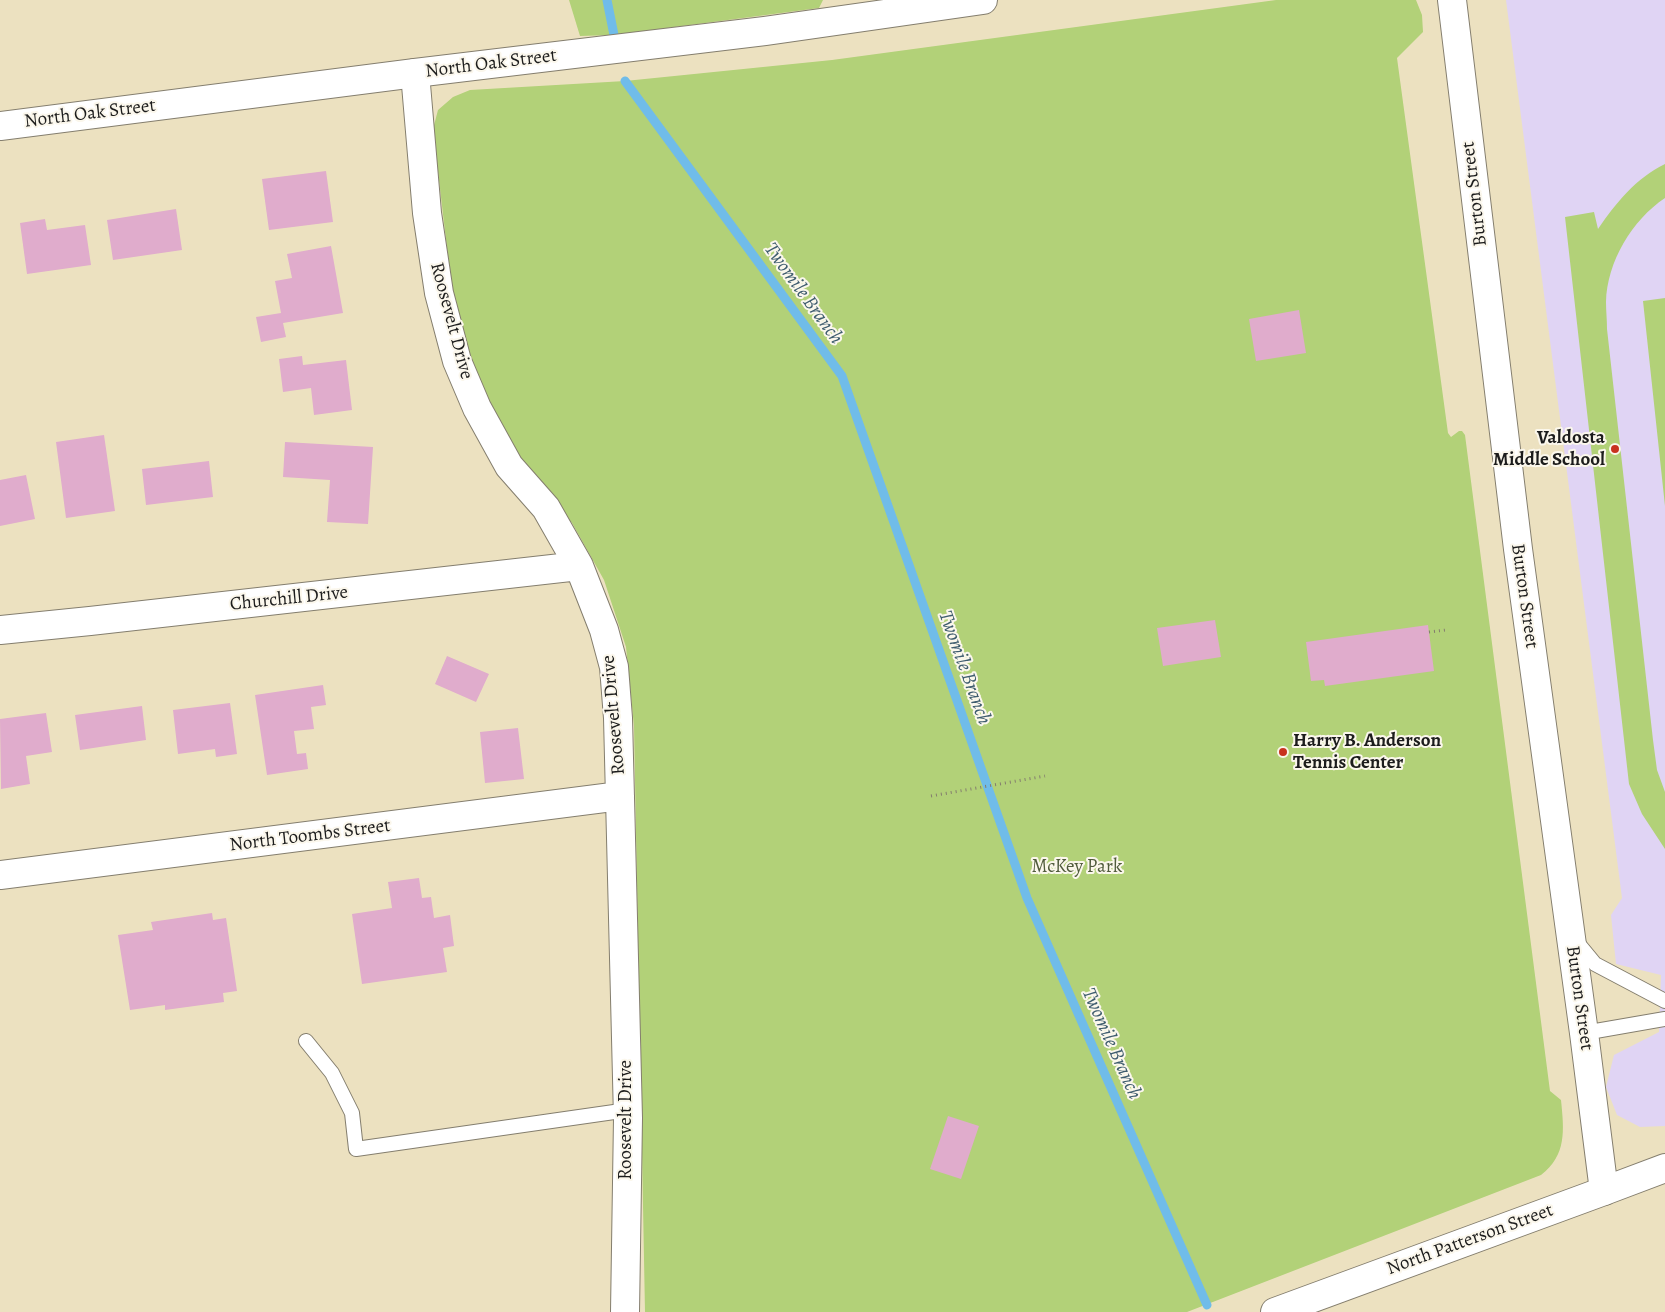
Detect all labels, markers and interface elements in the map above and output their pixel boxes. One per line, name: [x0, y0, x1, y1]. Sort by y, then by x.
street label: North Oak Street: [424, 45, 558, 83]
street label: North Oak Street: [23, 95, 157, 133]
street label: Burton Street: [1457, 140, 1493, 248]
water label: Twomile Branch: [758, 239, 848, 349]
street label: Roosevelt Drive: [424, 260, 478, 382]
place label: Valdosta Middle School: [1493, 427, 1605, 471]
marker: Valdosta Middle School: [1609, 443, 1621, 455]
street label: Burton Street: [1505, 542, 1543, 650]
street label: Churchill Drive: [229, 581, 349, 617]
water label: Twomile Branch: [932, 608, 996, 728]
street label: Roosevelt Drive: [597, 654, 631, 776]
place label: Harry B. Anderson Tennis Center: [1293, 730, 1441, 774]
marker: Harry B. Anderson Tennis Center: [1277, 746, 1289, 758]
street label: North Toombs Street: [228, 815, 392, 857]
park label: McKey Park: [1032, 856, 1122, 878]
street label: Burton Street: [1560, 944, 1598, 1052]
water label: Twomile Branch: [1076, 985, 1146, 1103]
street label: Roosevelt Drive: [615, 1060, 637, 1180]
street label: North Patterson Street: [1384, 1199, 1556, 1281]

